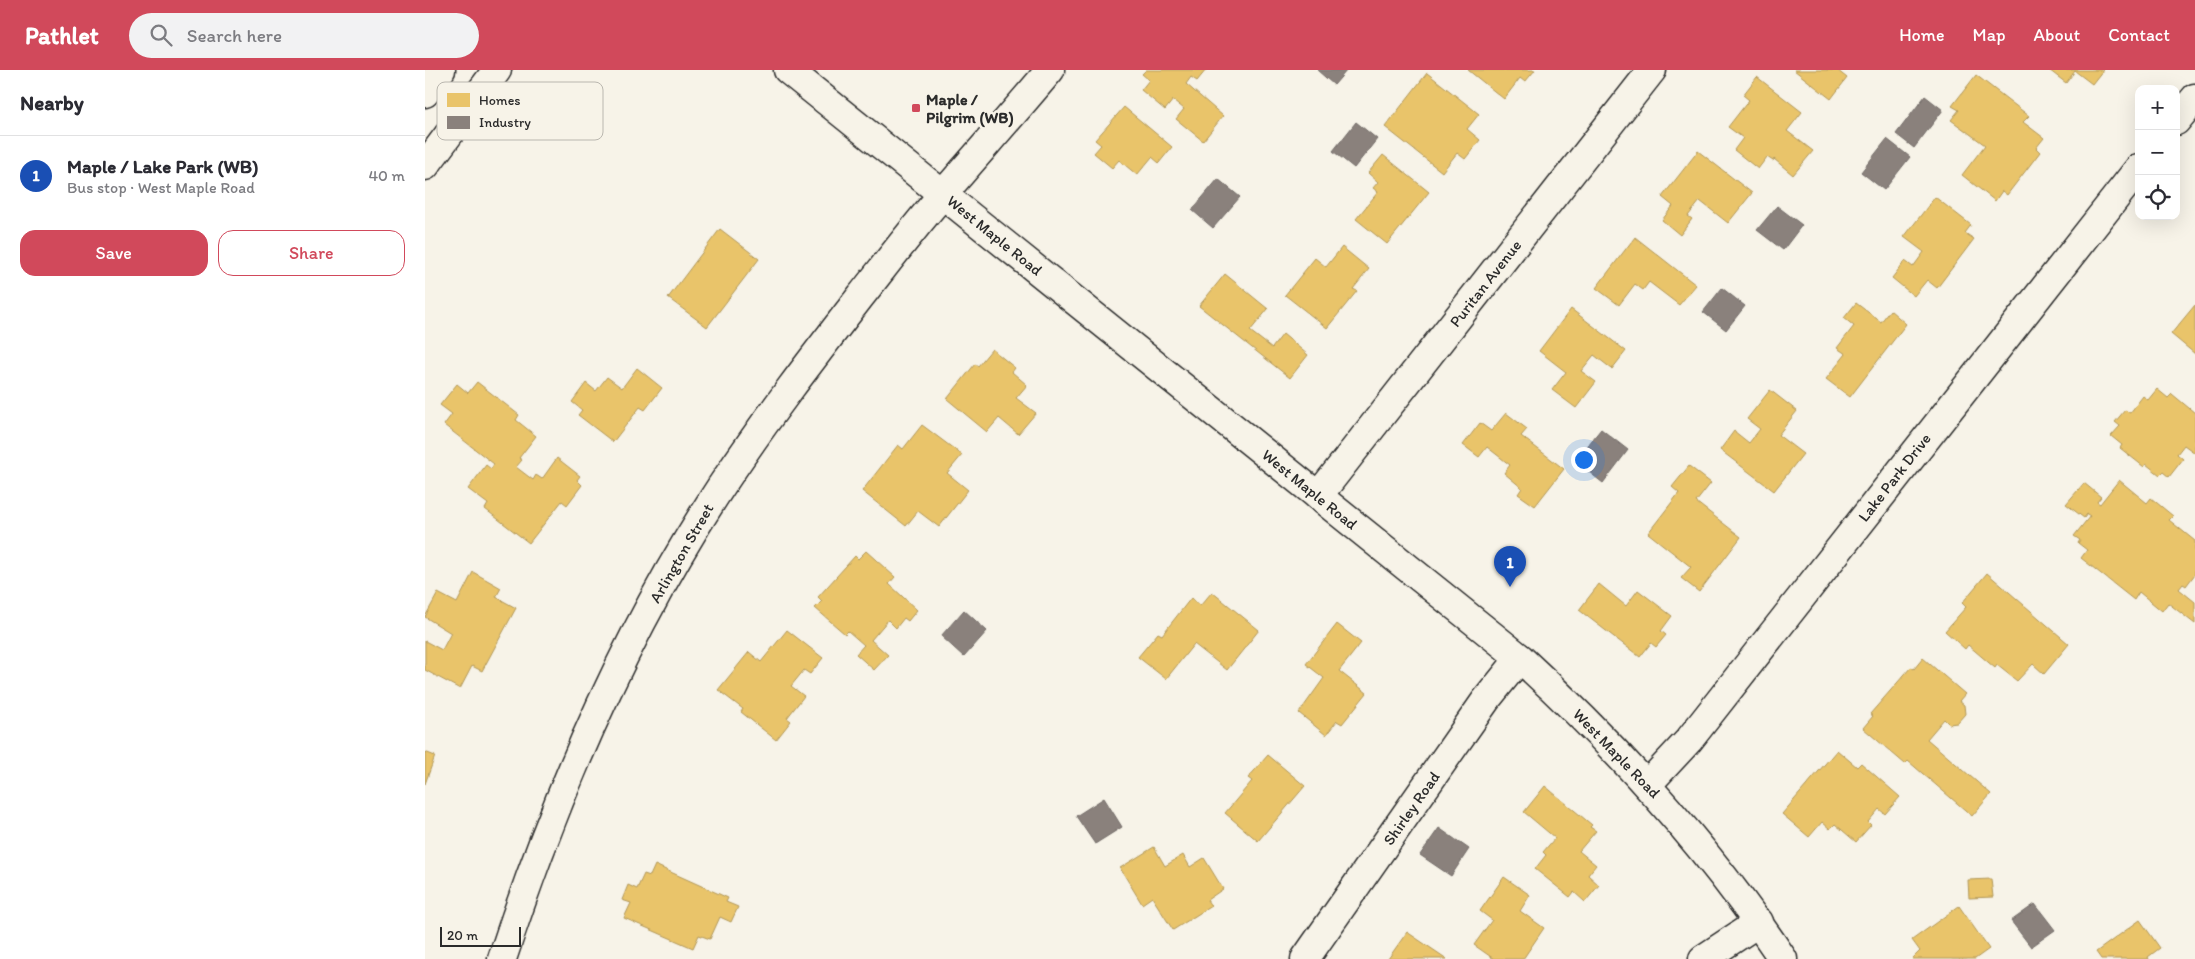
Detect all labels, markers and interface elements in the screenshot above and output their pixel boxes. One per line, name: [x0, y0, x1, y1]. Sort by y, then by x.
search box: [129, 13, 479, 58]
text: Pathlet: [25, 21, 99, 50]
icon: search: [147, 21, 175, 49]
text: Search here: [187, 24, 282, 47]
text: Home: [1899, 24, 1945, 46]
text: Map: [1973, 24, 2006, 46]
text: About: [2034, 24, 2080, 46]
text: Contact: [2108, 24, 2170, 46]
legend: [437, 82, 603, 140]
map controls: [2135, 85, 2180, 220]
button: +: [2135, 85, 2180, 130]
text: Nearby: [20, 90, 84, 115]
place label: Maple / Pilgrim (WB): [926, 90, 1014, 128]
text: Homes: [479, 92, 521, 109]
marker: Maple / Pilgrim (WB): [910, 102, 922, 114]
text: Industry: [479, 114, 531, 131]
button: −: [2135, 130, 2180, 175]
text: Maple / Lake Park (WB): [67, 155, 258, 178]
text: 1: [32, 166, 40, 185]
text: 40 m: [368, 166, 405, 185]
button: locate: [2135, 175, 2180, 220]
text: Bus stop · West Maple Road: [67, 178, 255, 197]
street label: West Maple Road: [943, 191, 1046, 280]
button: Save: [20, 230, 208, 276]
button: Share: [218, 230, 405, 276]
street label: Puritan Avenue: [1445, 236, 1526, 331]
street label: Lake Park Drive: [1854, 429, 1935, 525]
street label: West Maple Road: [1258, 445, 1361, 534]
your location: [1571, 447, 1597, 473]
street label: Arlington Street: [645, 500, 718, 606]
pin: 1: [1494, 546, 1526, 587]
street label: West Maple Road: [1569, 705, 1664, 802]
street label: Shirley Road: [1379, 767, 1444, 849]
scale bar: [440, 924, 521, 947]
text: 20 m: [447, 927, 478, 944]

